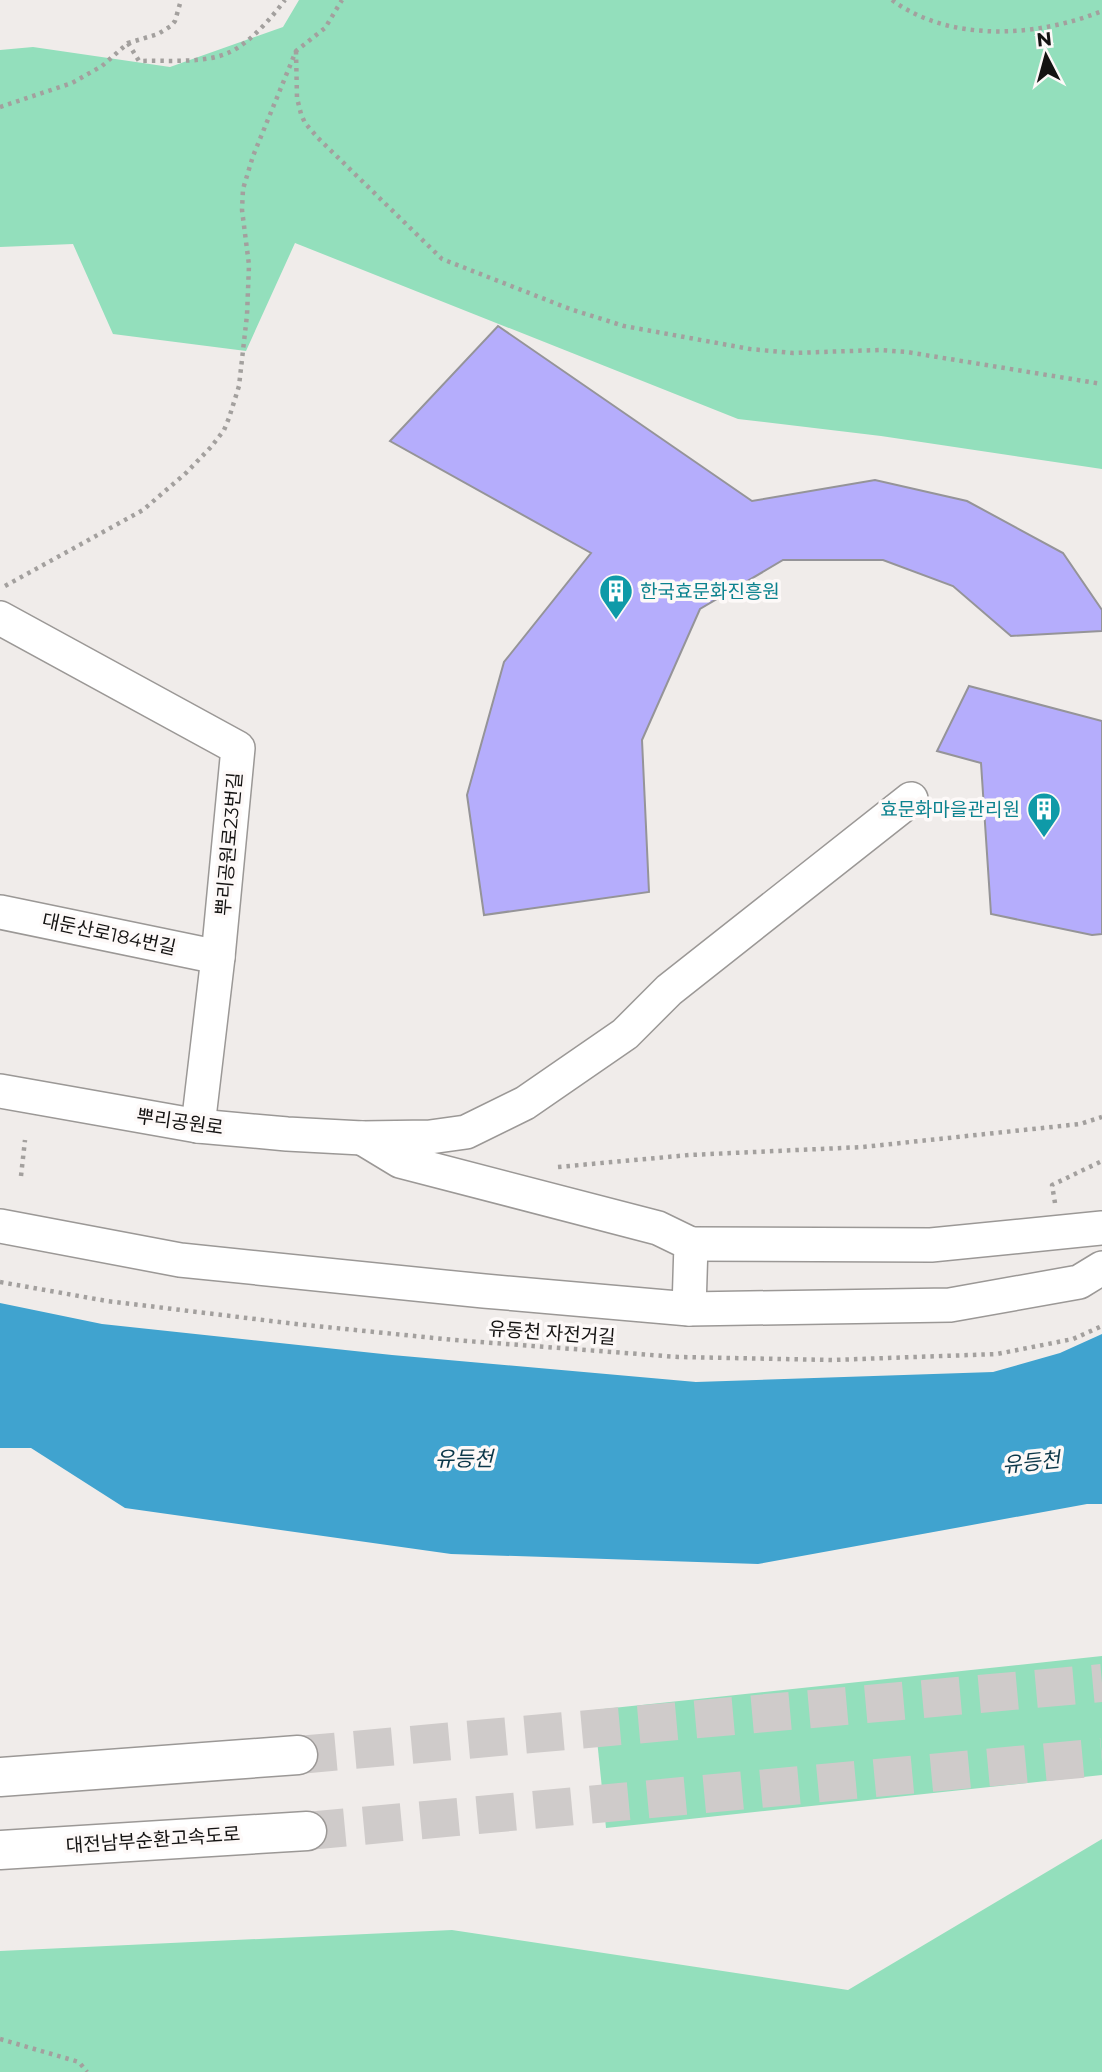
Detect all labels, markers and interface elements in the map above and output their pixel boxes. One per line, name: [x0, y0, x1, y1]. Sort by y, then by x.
north arrow: [1011, 21, 1081, 91]
text: N: [1035, 27, 1053, 52]
building icon: 한국효문화진흥원: [597, 572, 635, 621]
place label: 한국효문화진흥원: [640, 580, 780, 603]
street label: 뿌리공원로23번길: [211, 771, 247, 917]
building icon: 효문화마을관리원: [1025, 790, 1063, 839]
place label: 효문화마을관리원: [880, 798, 1020, 821]
street label: 대둔산로184번길: [40, 909, 178, 959]
street label: 뿌리공원로: [135, 1105, 225, 1139]
street label: 유동천 자전거길: [488, 1317, 616, 1349]
water label: 유등천: [435, 1446, 496, 1471]
water label: 유등천: [1001, 1446, 1064, 1477]
street label: 대전남부순환고속도로: [65, 1822, 241, 1858]

